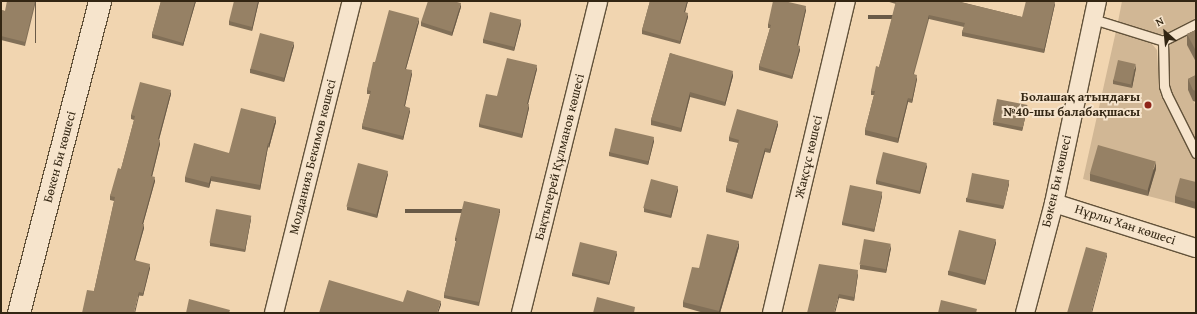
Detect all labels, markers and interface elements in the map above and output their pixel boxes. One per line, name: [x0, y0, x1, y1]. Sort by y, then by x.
north arrow: [1145, 12, 1185, 52]
text: N: [1153, 13, 1166, 30]
street label: Бақтыгерей Құлманов көшесі: [532, 72, 588, 242]
street label: Молданияз Бекимов көшесі: [286, 78, 340, 236]
place label: Болашақ атындағы №40-шы балабақшасы: [1003, 90, 1140, 121]
marker: Болашақ атындағы №40-шы балабақшасы: [1143, 100, 1153, 110]
street label: Бөкен Би көшесі: [40, 110, 80, 204]
street label: Жақсұс көшесі: [792, 114, 826, 200]
street label: Бөкен Би көшесі: [1039, 133, 1075, 229]
street label: Нұрлы Хан көшесі: [1073, 201, 1177, 249]

